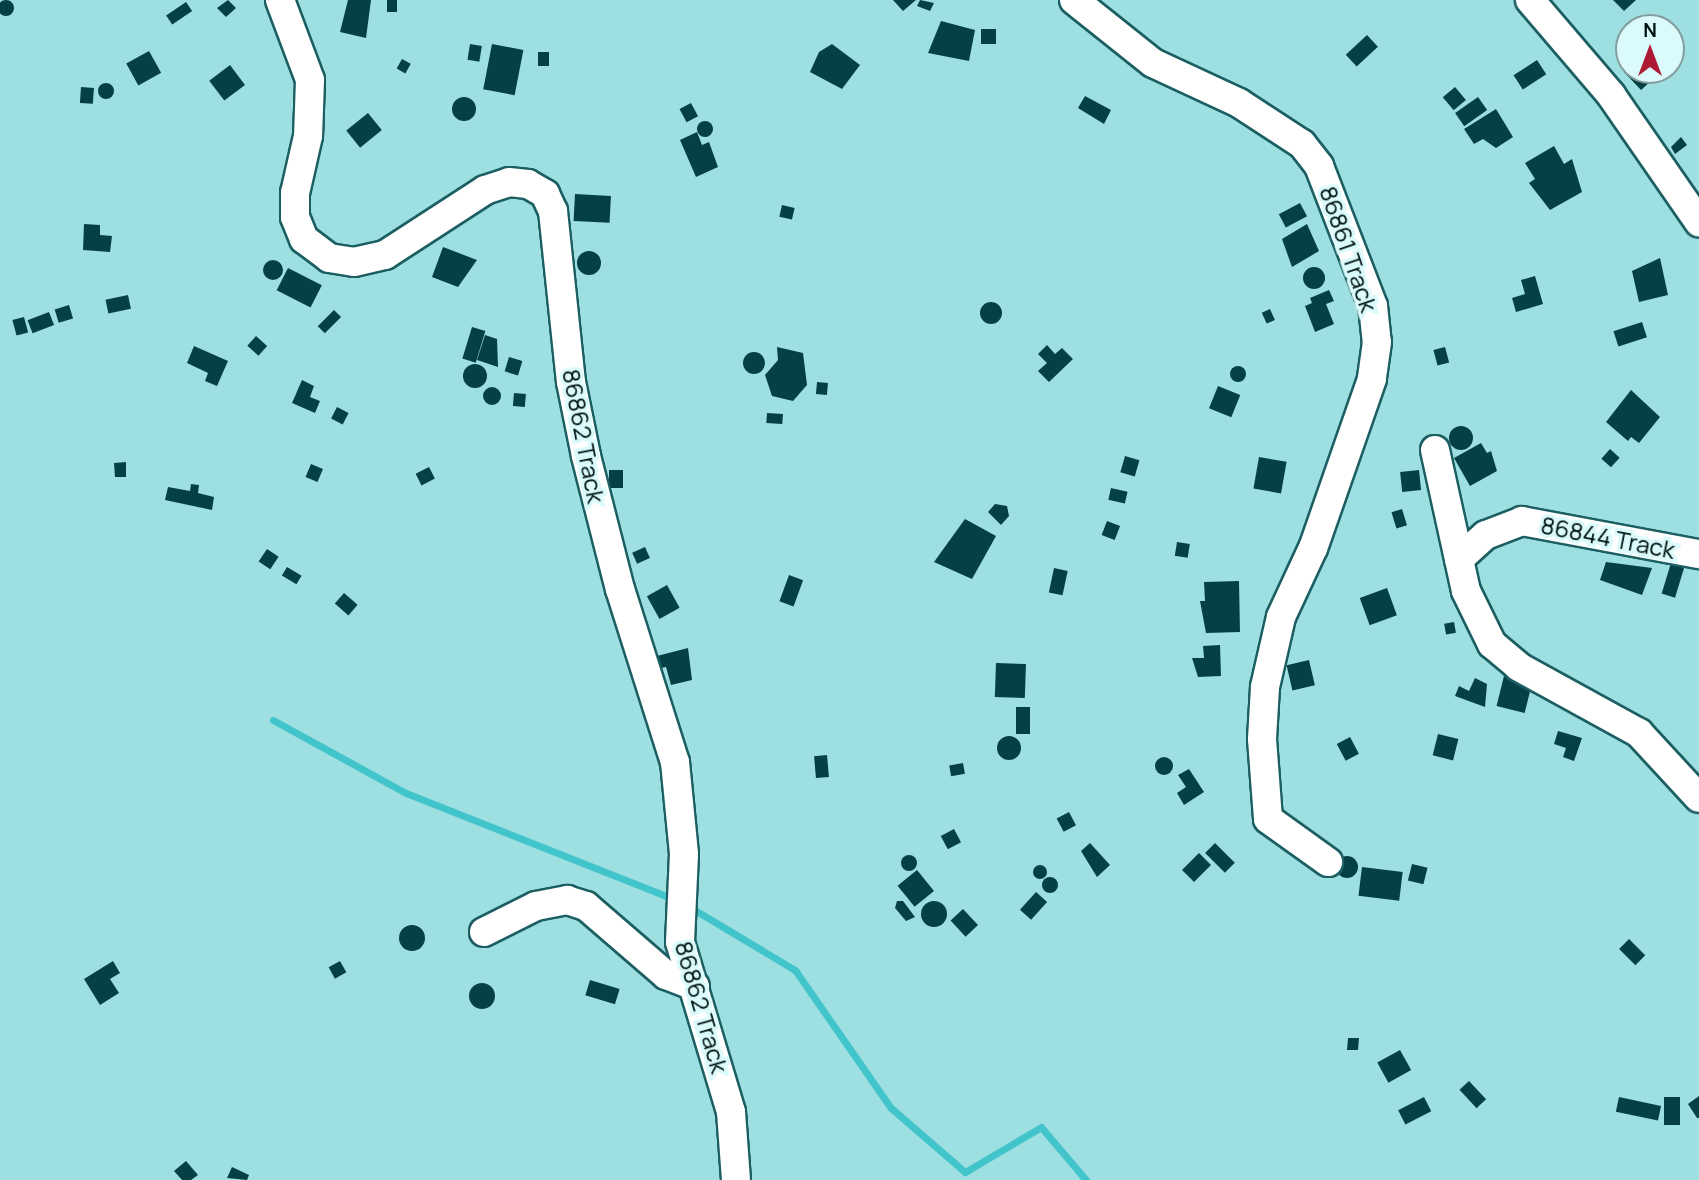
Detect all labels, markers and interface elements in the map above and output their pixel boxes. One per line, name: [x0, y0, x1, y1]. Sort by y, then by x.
north arrow: [1615, 14, 1685, 84]
text: N: [1643, 17, 1657, 43]
street label: 86861 Track: [1314, 182, 1384, 316]
street label: 86862 Track: [557, 367, 611, 505]
street label: 86844 Track: [1539, 510, 1677, 564]
street label: 86862 Track: [669, 938, 735, 1076]

